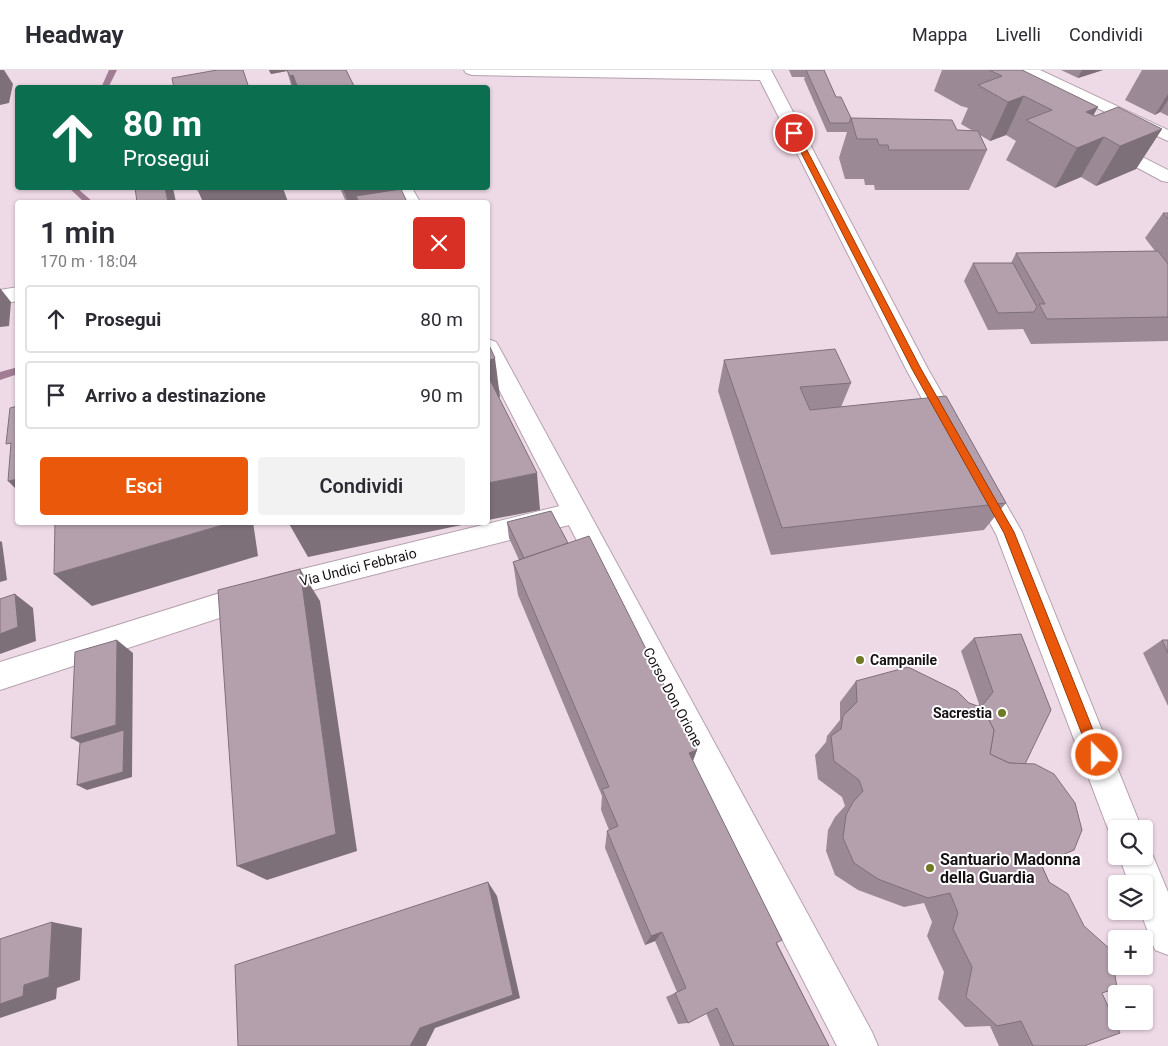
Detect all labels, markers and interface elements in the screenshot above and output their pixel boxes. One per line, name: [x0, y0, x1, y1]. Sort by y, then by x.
text: Headway: [25, 21, 124, 49]
text: Mappa: [912, 24, 968, 45]
text: Livelli: [996, 24, 1041, 45]
text: Condividi: [1069, 24, 1143, 45]
text: 80 m: [123, 104, 202, 145]
icon: ahead: [40, 105, 105, 170]
pin: [773, 112, 815, 154]
icon: arrive: [780, 119, 808, 147]
text: Prosegui: [123, 146, 210, 171]
text: 1 min: [40, 215, 115, 250]
button: close: [413, 217, 465, 269]
text: 170 m · 18:04: [40, 252, 137, 271]
icon: ahead: [42, 305, 70, 333]
text: Prosegui: [85, 308, 161, 331]
text: 80 m: [420, 308, 463, 331]
icon: arrive: [42, 381, 70, 409]
text: Arrivo a destinazione: [85, 384, 266, 407]
text: 90 m: [420, 384, 463, 407]
button: Esci: [40, 457, 248, 515]
button: Condividi: [258, 457, 465, 515]
street label: Via Undici Febbraio: [298, 545, 418, 589]
street label: Corso Don Orione: [640, 645, 706, 749]
place label: Campanile: [870, 652, 937, 668]
marker: Campanile: [854, 654, 866, 666]
place label: Sacrestia: [933, 705, 993, 721]
marker: Sacrestia: [996, 707, 1008, 719]
position arrow: [1070, 728, 1122, 780]
map controls: [1108, 820, 1153, 1030]
button: search: [1108, 820, 1153, 865]
place label: Santuario Madonna della Guardia: [940, 850, 1081, 887]
marker: Santuario Madonna della Guardia: [924, 862, 936, 874]
button: layers: [1108, 875, 1153, 920]
button: +: [1108, 930, 1153, 975]
button: −: [1108, 985, 1153, 1030]

